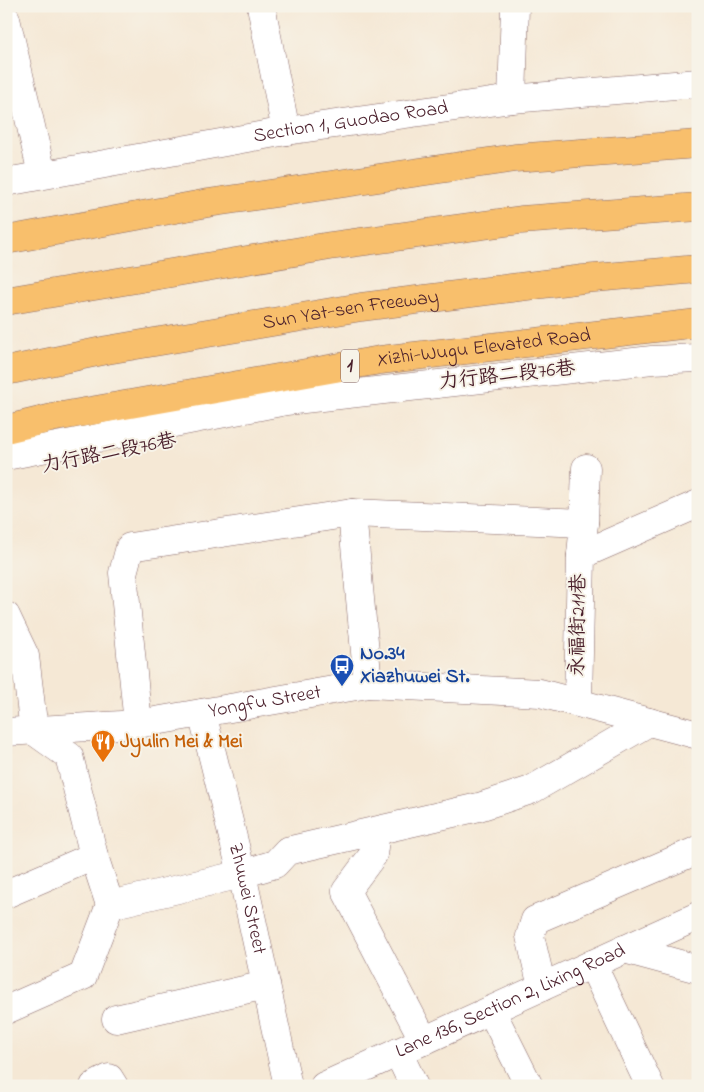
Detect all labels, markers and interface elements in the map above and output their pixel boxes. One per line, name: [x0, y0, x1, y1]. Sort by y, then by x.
street label: Section 1, Guodao Road: [251, 94, 450, 151]
street label: Sun Yat-sen Freeway: [260, 283, 440, 338]
street label: Xizhi-Wugu Elevated Road: [375, 321, 592, 375]
road number: 1: [341, 350, 359, 382]
street label: 力行路二段76巷: [437, 354, 578, 398]
street label: 力行路二段76巷: [39, 427, 180, 481]
street label: 永福街211巷: [564, 572, 594, 677]
place label: No.34 Xiazhuwei St.: [360, 640, 470, 692]
bus stop icon: No.34 Xiazhuwei St.: [329, 653, 355, 687]
street label: Yongfu Street: [206, 678, 324, 726]
place label: Jyulin Mei & Mei: [120, 728, 243, 758]
restaurant icon: Jyulin Mei & Mei: [90, 729, 116, 763]
street label: Zhuwei Street: [220, 840, 274, 957]
street label: Lane 136, Section 2, Lixing Road: [391, 936, 630, 1066]

